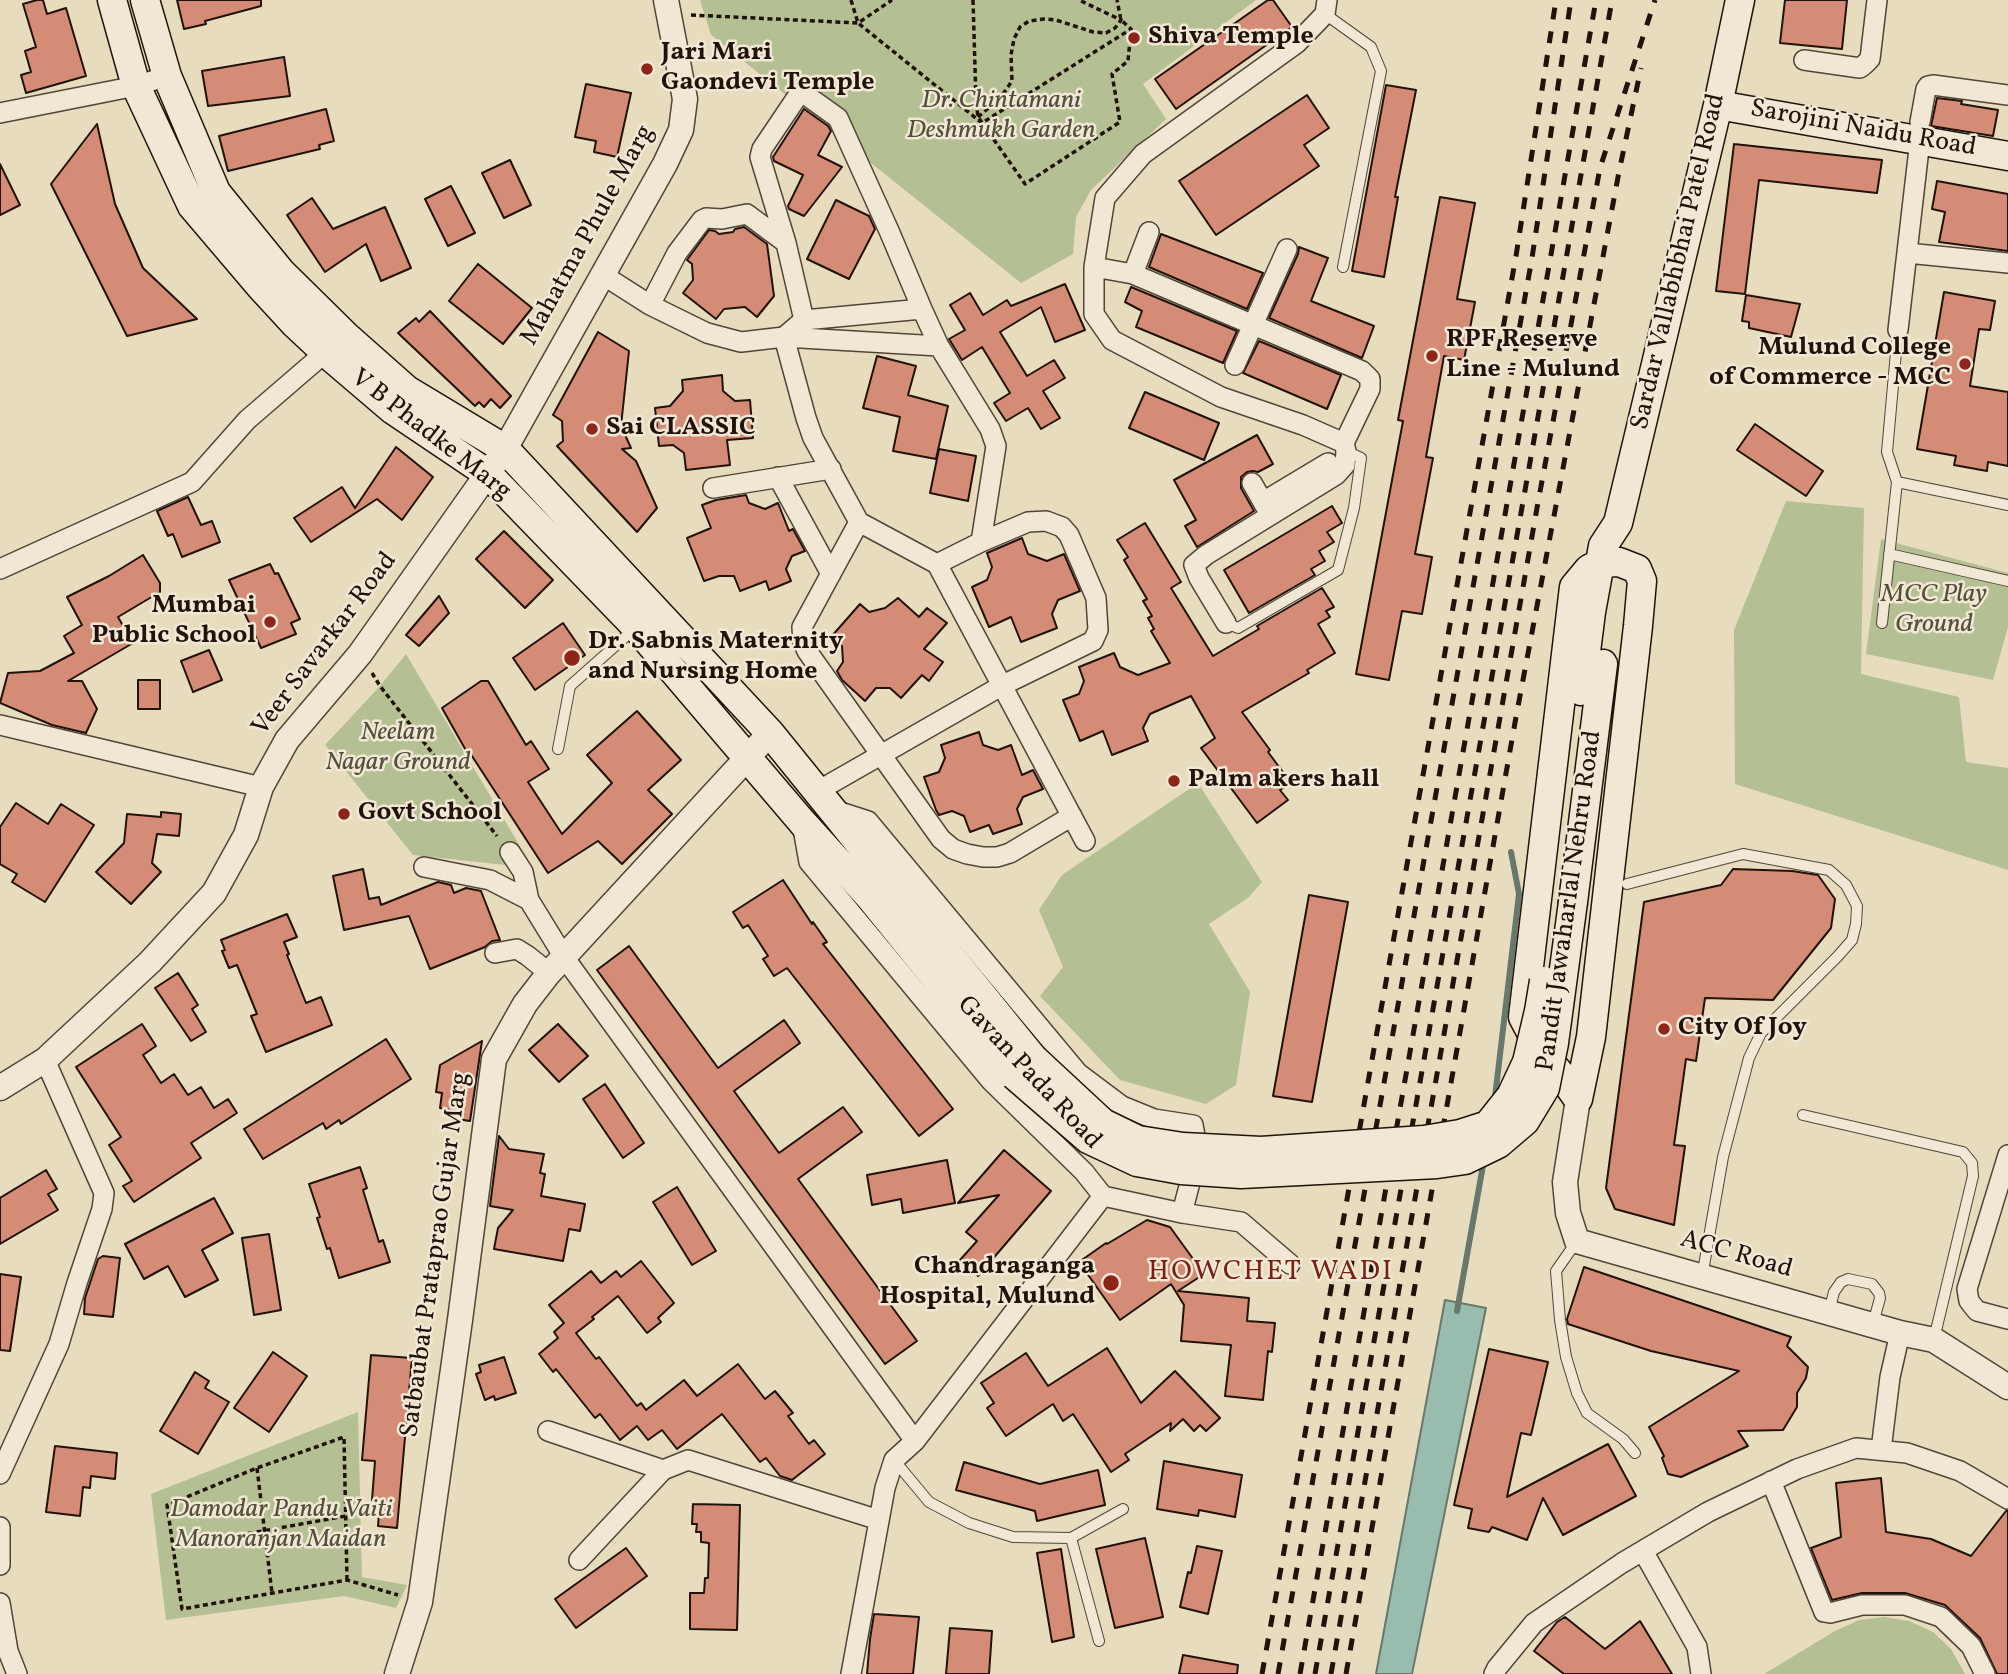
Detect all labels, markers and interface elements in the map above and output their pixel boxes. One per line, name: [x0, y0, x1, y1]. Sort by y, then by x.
place label: Shiva Temple: [1148, 22, 1314, 54]
marker: Shiva Temple: [1126, 30, 1142, 46]
place label: Jari Mari Gaondevi Temple: [661, 38, 875, 100]
marker: Jari Mari Gaondevi Temple: [639, 61, 655, 77]
park label: Dr. Chintamani Deshmukh Garden: [907, 86, 1095, 148]
street label: Sardar Vallabhbhai Patel Road: [1626, 91, 1734, 433]
street label: Sarojini Naidu Road: [1748, 95, 1978, 165]
street label: Mahatma Phule Marg: [515, 120, 663, 352]
place label: RPF Reserve Line - Mulund: [1446, 325, 1620, 386]
place label: Mulund College of Commerce - MCC: [1709, 333, 1951, 394]
marker: RPF Reserve Line - Mulund: [1424, 348, 1440, 364]
marker: Mulund College of Commerce - MCC: [1957, 356, 1973, 372]
street label: V B Phadke Marg: [343, 364, 517, 508]
place label: Sai CLASSIC: [606, 413, 756, 445]
marker: Sai CLASSIC: [584, 421, 600, 437]
street label: Veer Savarkar Road: [247, 547, 405, 743]
park label: MCC Play Ground: [1881, 580, 1987, 642]
place label: Mumbai Public School: [92, 591, 256, 652]
marker: Mumbai Public School: [262, 614, 278, 630]
place label: Dr. Sabnis Maternity and Nursing Home: [588, 627, 843, 688]
marker: Dr. Sabnis Maternity and Nursing Home: [562, 648, 582, 668]
park label: Neelam Nagar Ground: [325, 718, 471, 780]
street label: Pandit Jawaharlal Nehru Road: [1532, 729, 1610, 1073]
place label: Palm akers hall: [1188, 765, 1379, 797]
marker: Palm akers hall: [1166, 773, 1182, 789]
place label: Govt School: [358, 798, 502, 830]
marker: Govt School: [336, 806, 352, 822]
street label: Gavan Pada Road: [949, 991, 1107, 1157]
place label: City Of Joy: [1678, 1013, 1807, 1045]
marker: City Of Joy: [1656, 1021, 1672, 1037]
street label: Satbaubat Prataprao Gujar Marg: [396, 1070, 478, 1440]
street label: ACC Road: [1676, 1225, 1796, 1287]
place label: Chandraganga Hospital, Mulund: [879, 1252, 1095, 1314]
district label: HOWCHET WADI: [1150, 1257, 1392, 1291]
marker: Chandraganga Hospital, Mulund: [1101, 1273, 1121, 1293]
park label: Damodar Pandu Vaiti Manoranjan Maidan: [170, 1495, 392, 1556]

